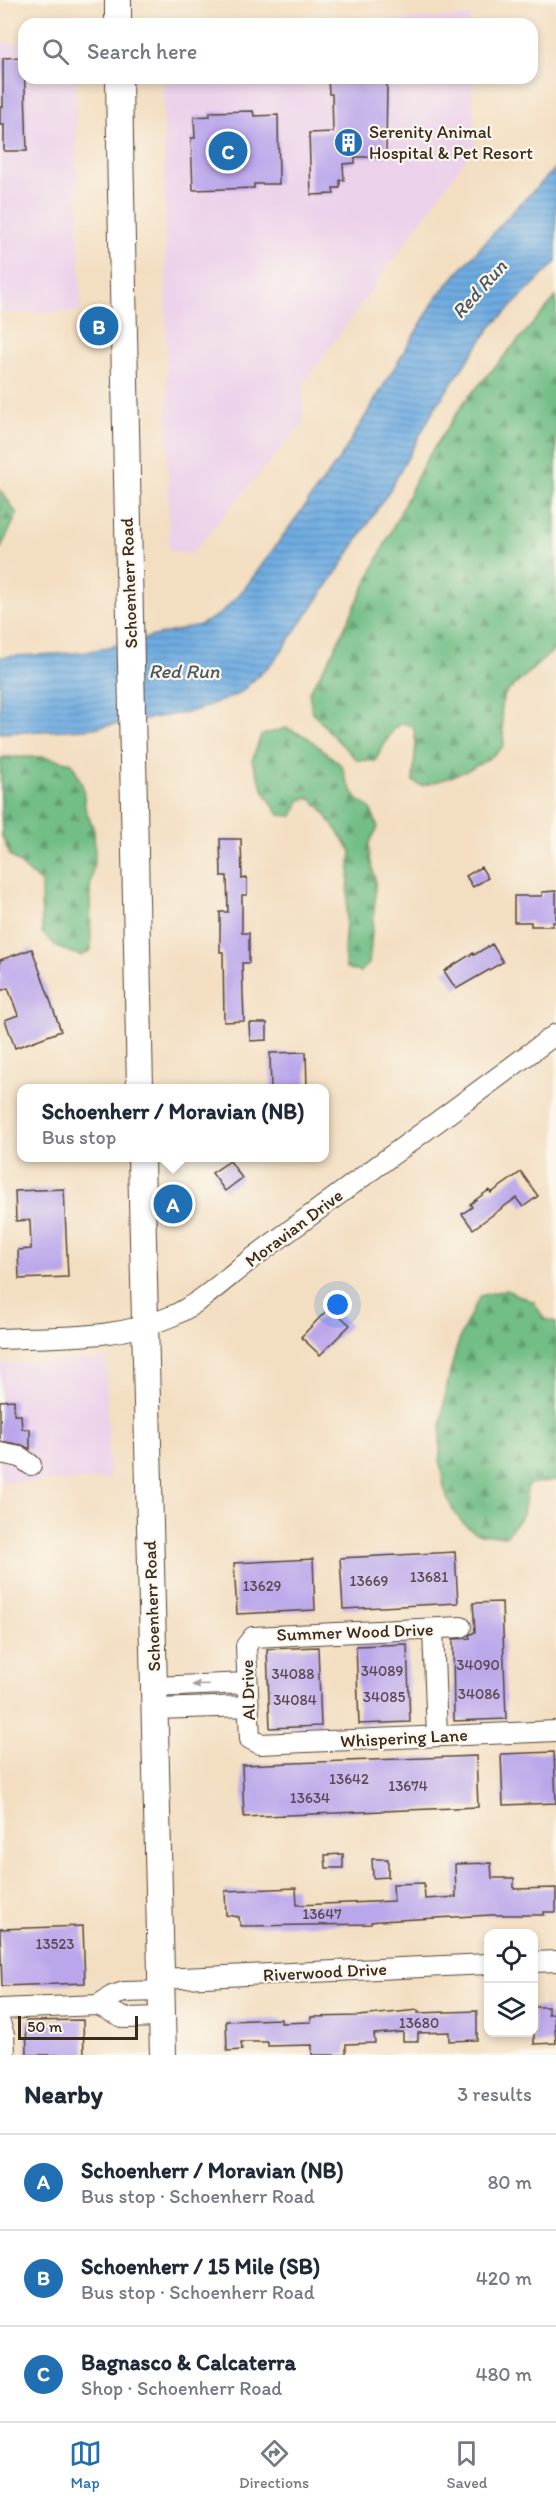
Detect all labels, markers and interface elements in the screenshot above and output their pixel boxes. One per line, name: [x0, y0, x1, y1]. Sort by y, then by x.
search box: [18, 18, 538, 84]
icon: search: [39, 35, 72, 68]
text: Search here: [87, 38, 197, 65]
place label: Serenity Animal Hospital & Pet Resort: [369, 121, 533, 164]
building icon: Serenity Animal Hospital & Pet Resort: [332, 126, 364, 158]
pin: C: [208, 128, 248, 174]
water label: Red Run: [446, 254, 512, 323]
pin: B: [80, 304, 118, 348]
street label: Schoenherr Road: [116, 517, 142, 649]
water label: Red Run: [148, 659, 220, 683]
popup: [17, 1084, 329, 1162]
text: Schoenherr / Moravian (NB): [42, 1098, 304, 1125]
text: Bus stop: [42, 1125, 116, 1149]
pin: A: [154, 1182, 192, 1226]
street label: Moravian Drive: [241, 1184, 347, 1272]
your location: [323, 1290, 352, 1319]
street label: Schoenherr Road: [139, 1540, 165, 1672]
house number: 13681: [410, 1568, 448, 1586]
house number: 13669: [350, 1572, 389, 1590]
house number: 13629: [243, 1577, 282, 1595]
street label: Summer Wood Drive: [276, 1618, 434, 1646]
house number: 34090: [456, 1656, 500, 1674]
street label: Al Drive: [236, 1659, 260, 1721]
house number: 34089: [361, 1662, 403, 1680]
house number: 34088: [272, 1665, 314, 1683]
one-way arrow: [191, 1680, 210, 1690]
house number: 34086: [458, 1685, 500, 1703]
house number: 34085: [363, 1688, 405, 1706]
house number: 34084: [273, 1691, 317, 1709]
street label: Whispering Lane: [340, 1724, 468, 1752]
house number: 13642: [329, 1770, 369, 1788]
house number: 13674: [388, 1777, 428, 1795]
house number: 13634: [290, 1789, 330, 1807]
house number: 13647: [302, 1905, 342, 1923]
map controls: [484, 1929, 538, 2037]
button: locate: [484, 1929, 538, 1983]
house number: 13523: [35, 1935, 75, 1953]
street label: Riverwood Drive: [262, 1958, 388, 1986]
button: layers: [484, 1983, 538, 2037]
scale bar: [18, 2013, 138, 2040]
house number: 13680: [399, 2014, 439, 2032]
text: 50 m: [27, 2017, 62, 2036]
text: Nearby: [24, 2078, 103, 2110]
text: 3 results: [457, 2082, 532, 2106]
text: Schoenherr / Moravian (NB): [81, 2157, 344, 2184]
text: A: [37, 2170, 50, 2194]
text: 80 m: [487, 2170, 532, 2194]
text: Bus stop · Schoenherr Road: [81, 2184, 315, 2208]
text: Schoenherr / 15 Mile (SB): [81, 2253, 320, 2280]
text: B: [37, 2266, 50, 2290]
text: 420 m: [476, 2266, 532, 2290]
text: Bus stop · Schoenherr Road: [81, 2280, 315, 2304]
text: Bagnasco & Calcaterra: [81, 2349, 296, 2376]
text: C: [37, 2362, 50, 2386]
text: 480 m: [475, 2362, 532, 2386]
text: Shop · Schoenherr Road: [81, 2376, 282, 2400]
tab: Map: [69, 2437, 102, 2492]
tab: Directions: [239, 2437, 309, 2492]
tab: Saved: [447, 2437, 487, 2492]

